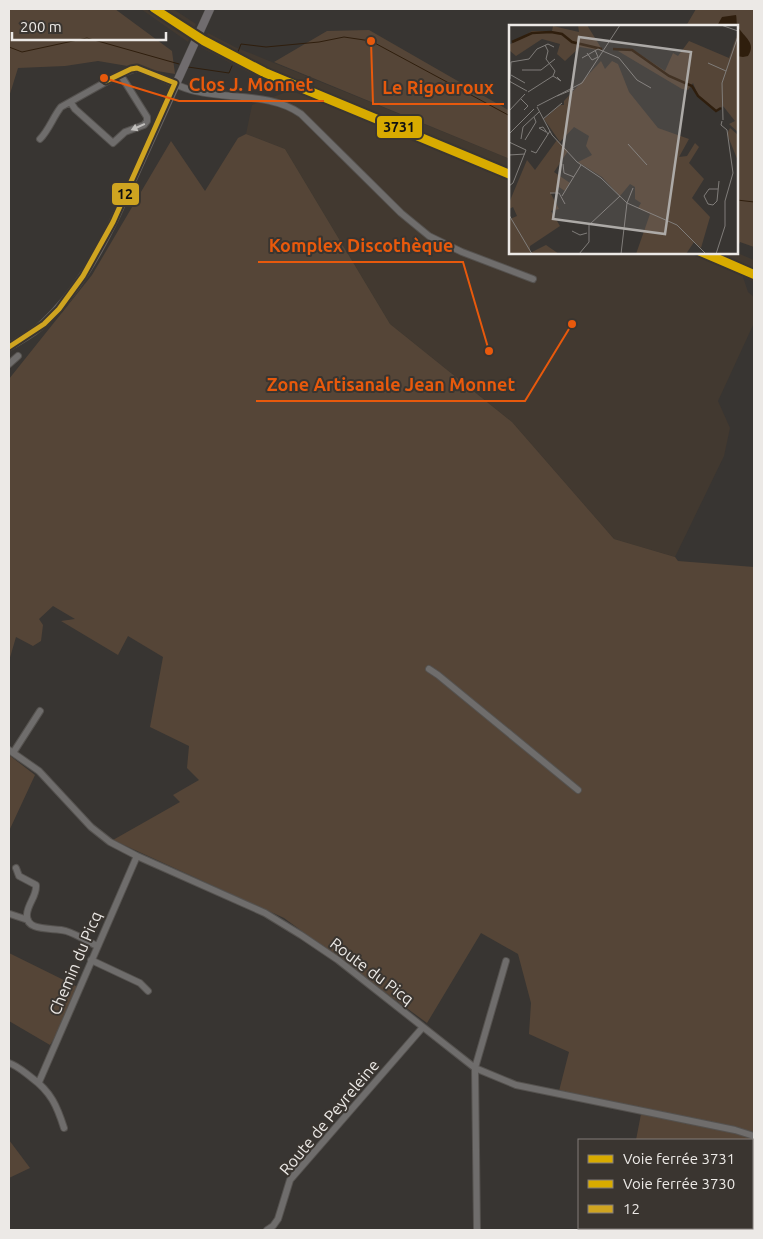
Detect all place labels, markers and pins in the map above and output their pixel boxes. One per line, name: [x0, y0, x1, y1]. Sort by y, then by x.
callout: Clos J. Monnet: [179, 68, 324, 101]
callout: Le Rigouroux: [373, 71, 504, 104]
callout: Komplex Discothèque: [258, 229, 463, 262]
callout: Zone Artisanale Jean Monnet: [256, 368, 525, 401]

